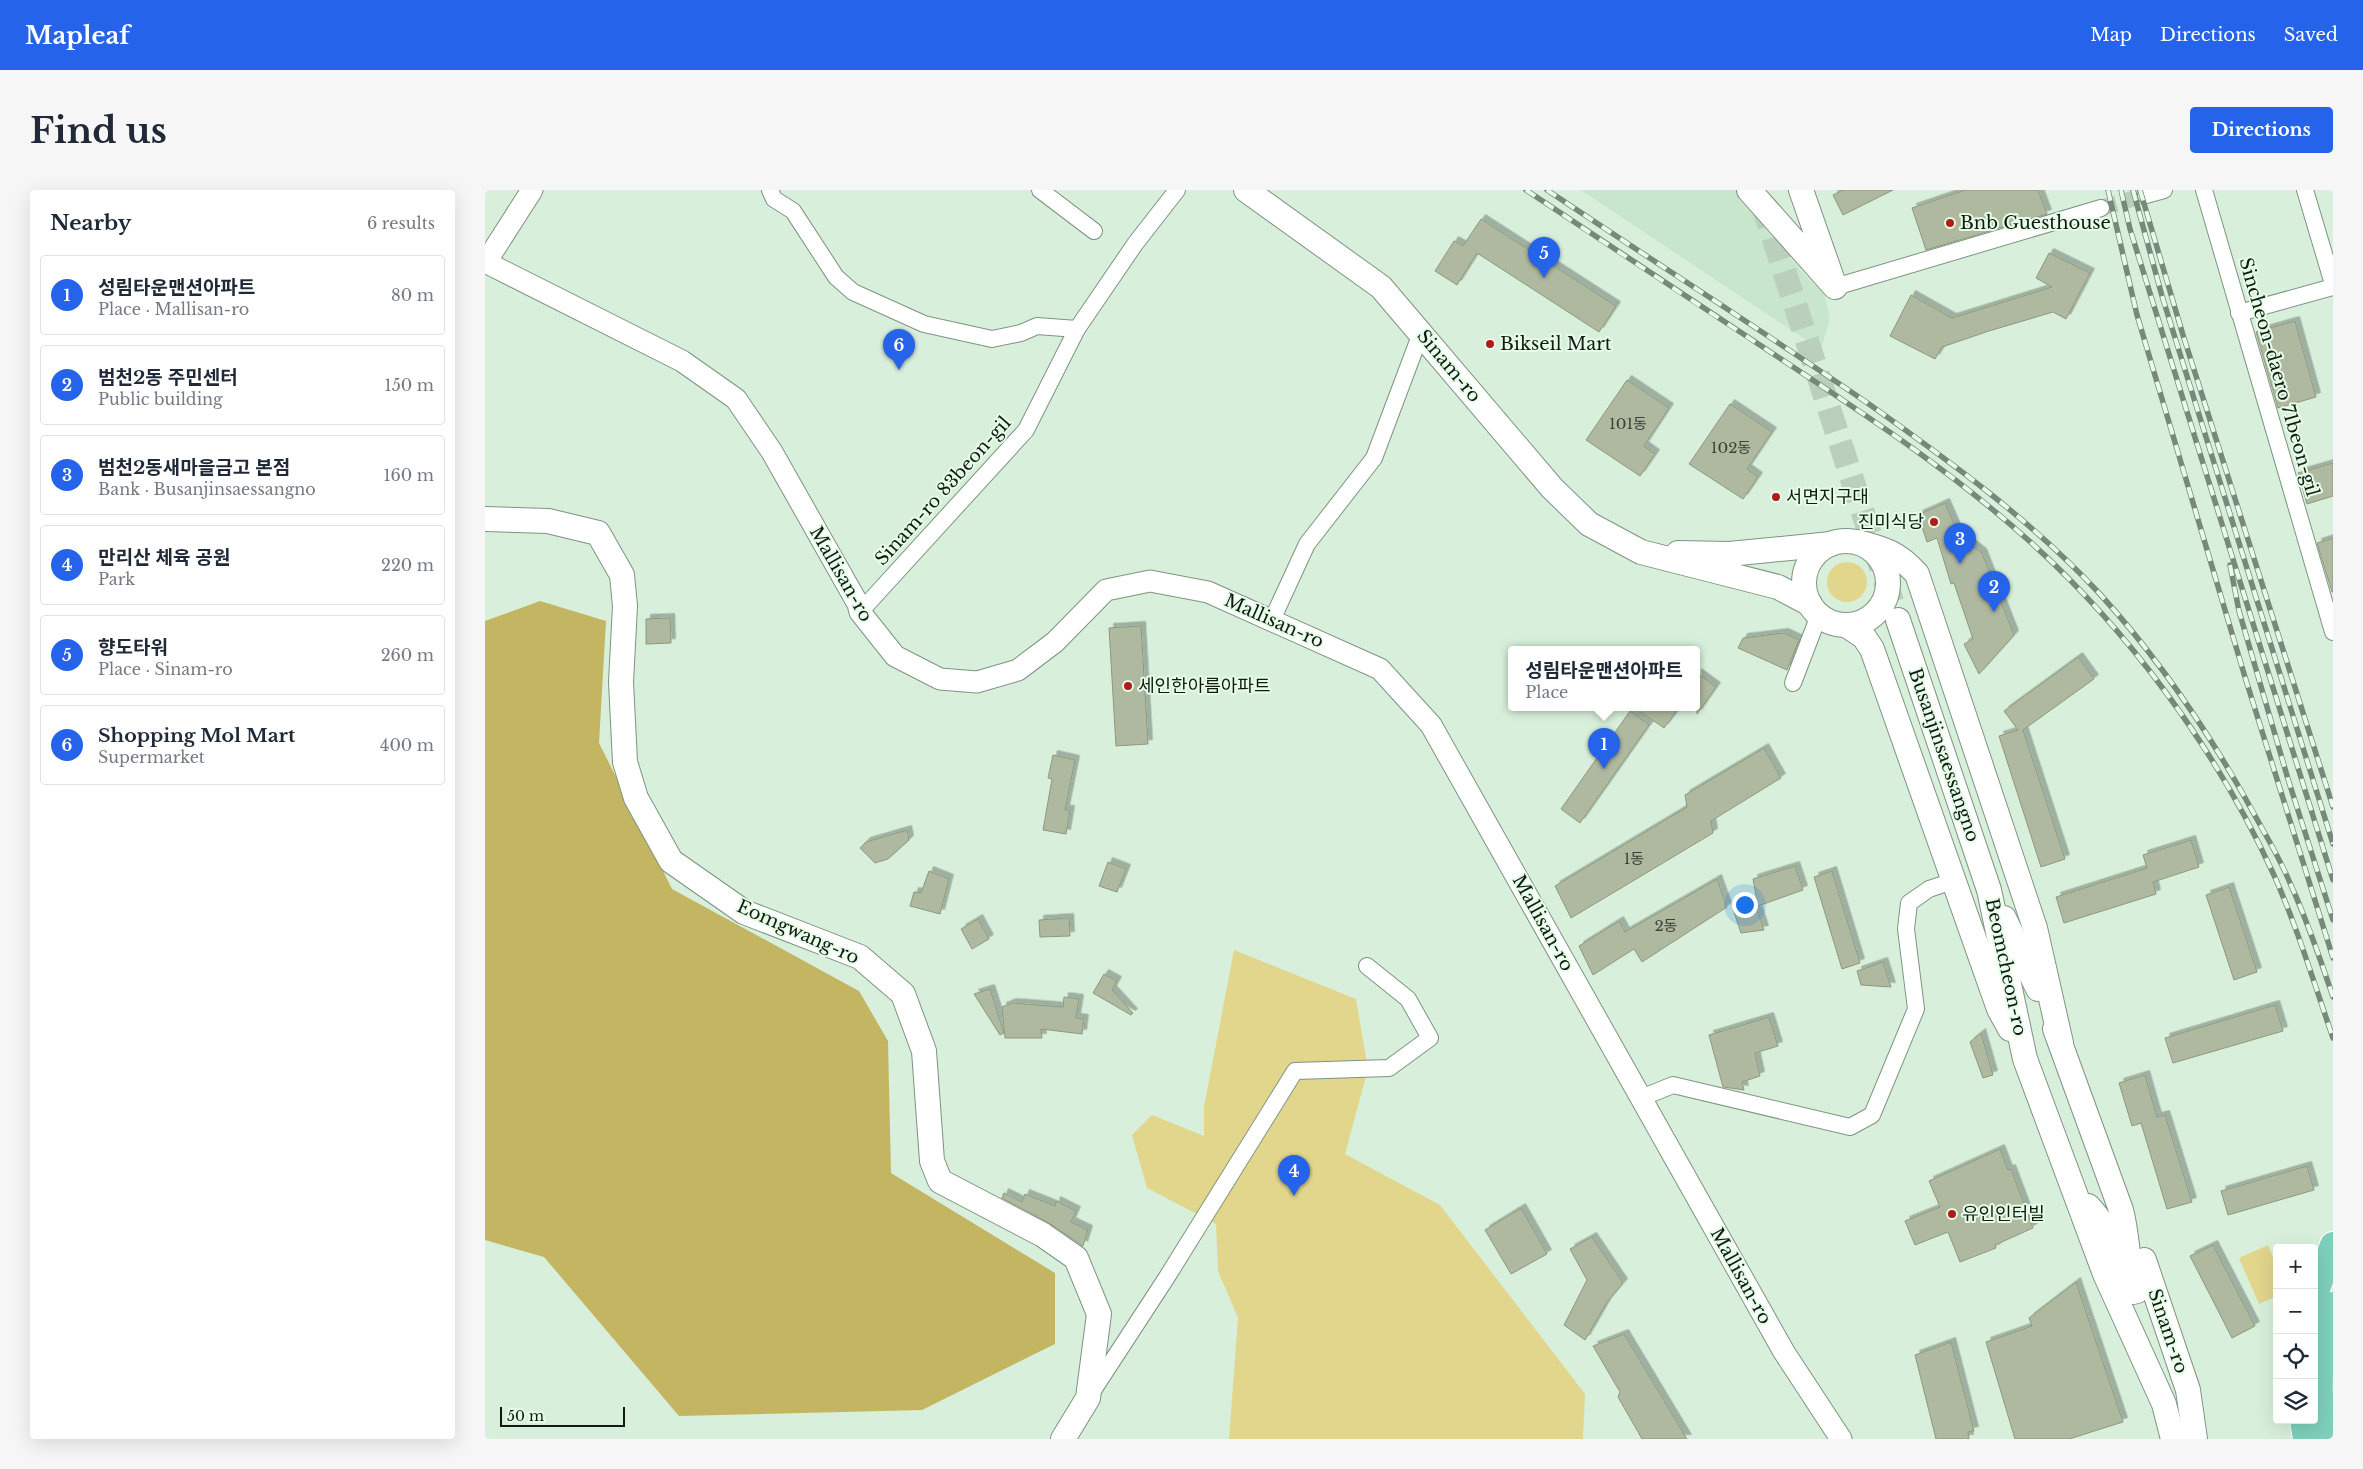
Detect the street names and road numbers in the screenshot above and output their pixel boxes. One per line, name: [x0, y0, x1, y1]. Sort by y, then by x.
street label: Sincheon-daero 71beon-gil: [2234, 255, 2324, 499]
street label: Sinam-ro: [1412, 325, 1486, 407]
street label: Sinam-ro 83beon-gil: [870, 412, 1016, 570]
street label: Mallisan-ro: [805, 522, 877, 626]
street label: Mallisan-ro: [1221, 589, 1327, 653]
street label: Busanjinsaessangno: [1904, 665, 1984, 845]
street label: Mallisan-ro: [1508, 871, 1578, 975]
street label: Eomgwang-ro: [733, 895, 863, 969]
street label: Beomcheon-ro: [1981, 896, 2031, 1038]
street label: Mallisan-ro: [1706, 1224, 1776, 1328]
street label: Sinam-ro: [2143, 1286, 2193, 1376]

